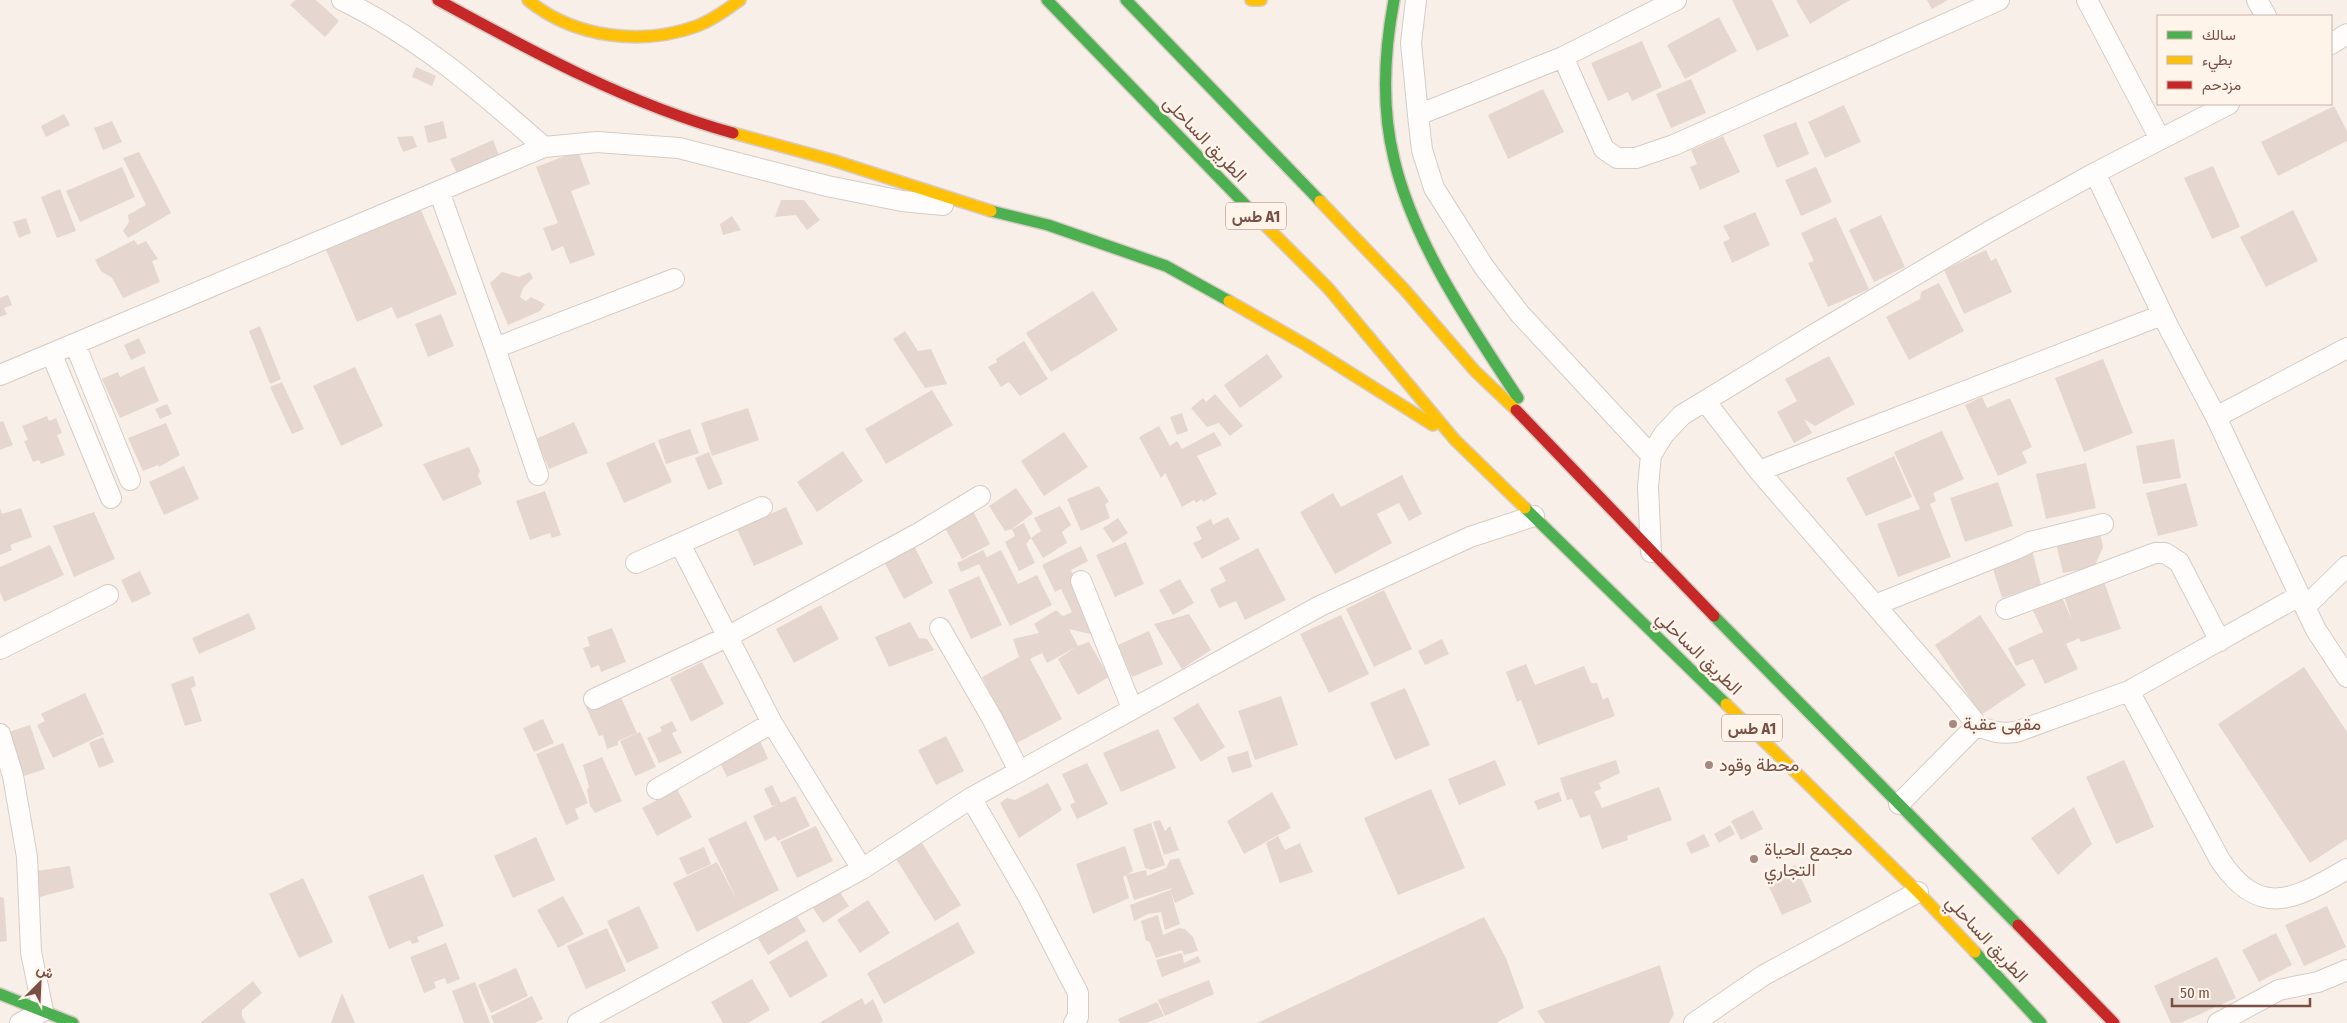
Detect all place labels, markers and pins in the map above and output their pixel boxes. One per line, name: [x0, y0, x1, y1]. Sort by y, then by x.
place label: مقهى عقبة: [1963, 713, 2041, 735]
marker: مقهى عقبة: [1947, 718, 1959, 730]
place label: محطة وقود: [1719, 754, 1799, 776]
marker: محطة وقود: [1703, 759, 1715, 771]
place label: مجمع الحياة التجاري: [1764, 838, 1852, 885]
marker: مجمع الحياة التجاري: [1748, 853, 1760, 865]

